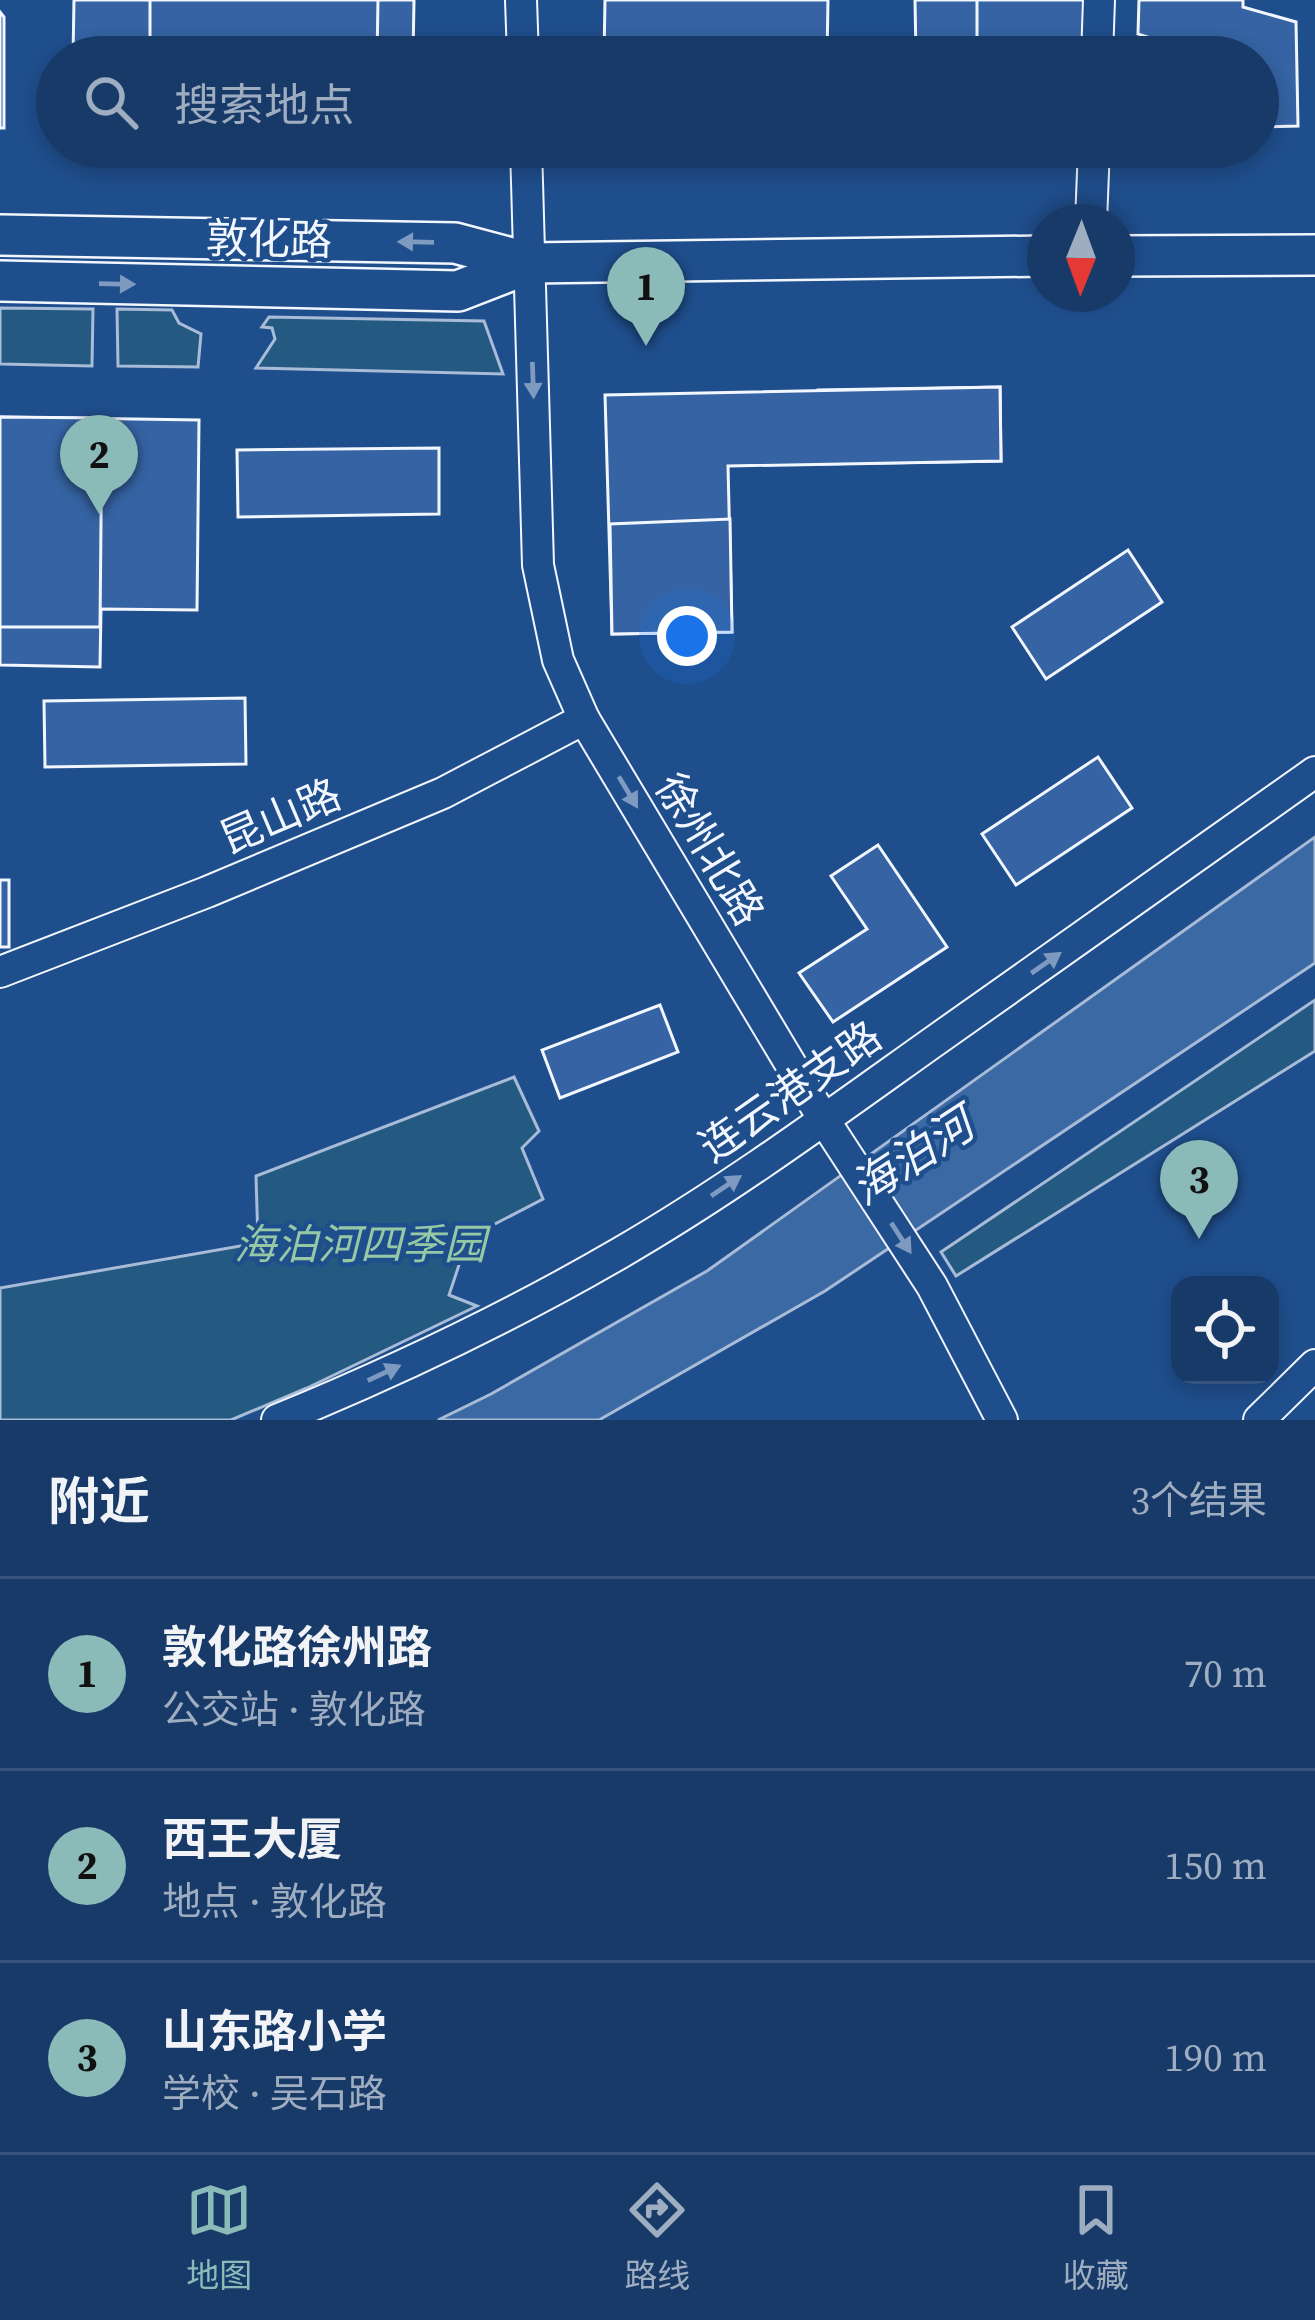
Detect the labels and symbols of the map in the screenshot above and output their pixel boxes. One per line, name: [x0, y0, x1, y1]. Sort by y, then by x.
north arrow: [1027, 204, 1135, 312]
street label: 敦化路: [205, 209, 333, 269]
one-way arrow: [396, 232, 434, 251]
pin: 1: [607, 247, 685, 346]
one-way arrow: [99, 274, 137, 294]
one-way arrow: [524, 362, 543, 400]
pin: 2: [60, 415, 138, 514]
your location: [657, 606, 717, 666]
street label: 徐州北路: [642, 762, 778, 936]
street label: 昆山路: [211, 765, 349, 867]
one-way arrow: [616, 775, 637, 809]
one-way arrow: [1030, 952, 1062, 975]
street label: 连云港支路: [687, 1007, 893, 1175]
water label: 海泊河: [838, 1089, 992, 1219]
pin: 3: [1160, 1140, 1238, 1239]
one-way arrow: [709, 1175, 742, 1198]
park label: 海泊河四季园: [234, 1215, 491, 1273]
one-way arrow: [889, 1222, 911, 1255]
one-way arrow: [367, 1363, 402, 1383]

